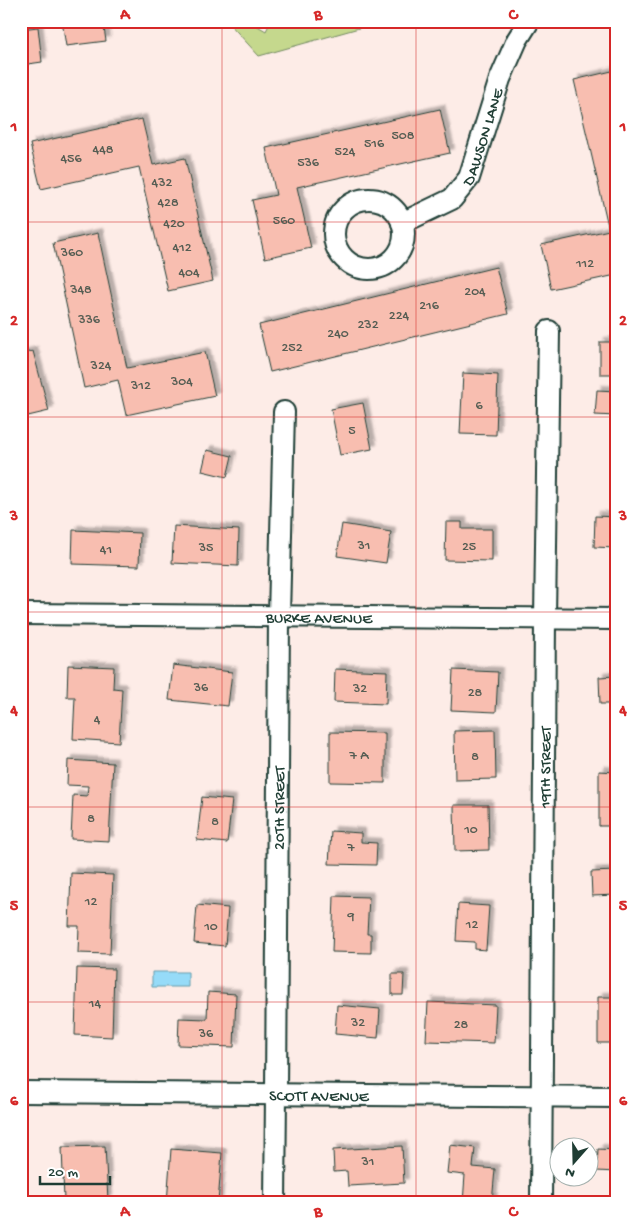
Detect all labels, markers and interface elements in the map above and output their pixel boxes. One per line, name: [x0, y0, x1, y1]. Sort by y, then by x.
text: A: [119, 7, 131, 26]
text: B: [313, 7, 323, 26]
text: C: [508, 7, 519, 26]
street label: DAWSON LANE: [459, 86, 510, 192]
text: 1: [10, 119, 17, 138]
text: 1: [619, 119, 626, 138]
house number: 508: [392, 128, 415, 145]
house number: 516: [364, 136, 385, 153]
house number: 448: [93, 142, 114, 159]
house number: 524: [335, 144, 356, 161]
house number: 456: [60, 151, 82, 168]
house number: 536: [297, 155, 320, 172]
house number: 432: [152, 175, 173, 192]
house number: 428: [157, 195, 179, 212]
house number: 560: [273, 213, 295, 230]
house number: 420: [163, 216, 185, 233]
house number: 412: [172, 240, 192, 257]
house number: 360: [60, 245, 83, 262]
house number: 112: [575, 256, 594, 273]
house number: 404: [178, 265, 200, 282]
house number: 348: [69, 282, 92, 299]
house number: 204: [464, 284, 486, 301]
house number: 216: [419, 298, 440, 315]
house number: 224: [389, 308, 410, 325]
house number: 336: [77, 312, 101, 329]
text: 2: [10, 313, 18, 332]
text: 2: [619, 313, 627, 332]
house number: 232: [358, 317, 379, 334]
house number: 240: [327, 326, 349, 343]
house number: 252: [281, 340, 303, 357]
house number: 324: [90, 358, 112, 375]
house number: 304: [170, 374, 193, 391]
house number: 312: [130, 378, 151, 395]
house number: 6: [475, 398, 483, 415]
house number: 5: [348, 423, 356, 440]
text: 3: [9, 508, 18, 527]
text: 3: [618, 508, 627, 527]
house number: 31: [357, 538, 370, 555]
house number: 25: [462, 539, 476, 556]
house number: 35: [198, 540, 213, 557]
house number: 41: [100, 542, 112, 559]
street label: BURKE AVENUE: [265, 610, 373, 630]
house number: 36: [193, 680, 209, 697]
house number: 32: [352, 681, 367, 698]
house number: 28: [468, 685, 483, 702]
text: 4: [9, 703, 18, 722]
text: 4: [618, 703, 627, 722]
house number: 4: [94, 712, 101, 729]
street label: 19TH STREET: [538, 725, 557, 809]
house number: 7 A: [349, 748, 369, 765]
house number: 8: [471, 749, 479, 766]
street label: 20TH STREET: [272, 765, 291, 850]
house number: 8: [87, 811, 95, 828]
house number: 8: [211, 814, 219, 831]
house number: 10: [463, 822, 478, 839]
house number: 7: [346, 840, 355, 857]
house number: 12: [84, 894, 97, 911]
text: 5: [10, 898, 19, 917]
text: 5: [619, 898, 628, 917]
house number: 9: [346, 909, 355, 926]
house number: 12: [465, 917, 478, 934]
house number: 10: [203, 919, 218, 936]
house number: 14: [88, 996, 102, 1013]
house number: 32: [350, 1015, 365, 1032]
house number: 28: [454, 1017, 469, 1034]
house number: 36: [198, 1026, 214, 1043]
street label: SCOTT AVENUE: [269, 1088, 370, 1108]
text: 6: [10, 1093, 19, 1112]
text: 6: [619, 1093, 628, 1112]
north arrow: [550, 1136, 600, 1186]
scale bar: [40, 1154, 110, 1186]
house number: 31: [361, 1154, 374, 1171]
text: N: [563, 1162, 578, 1181]
text: 20 m: [48, 1164, 78, 1182]
text: A: [119, 1204, 131, 1223]
text: B: [313, 1204, 323, 1223]
text: C: [508, 1204, 519, 1223]

